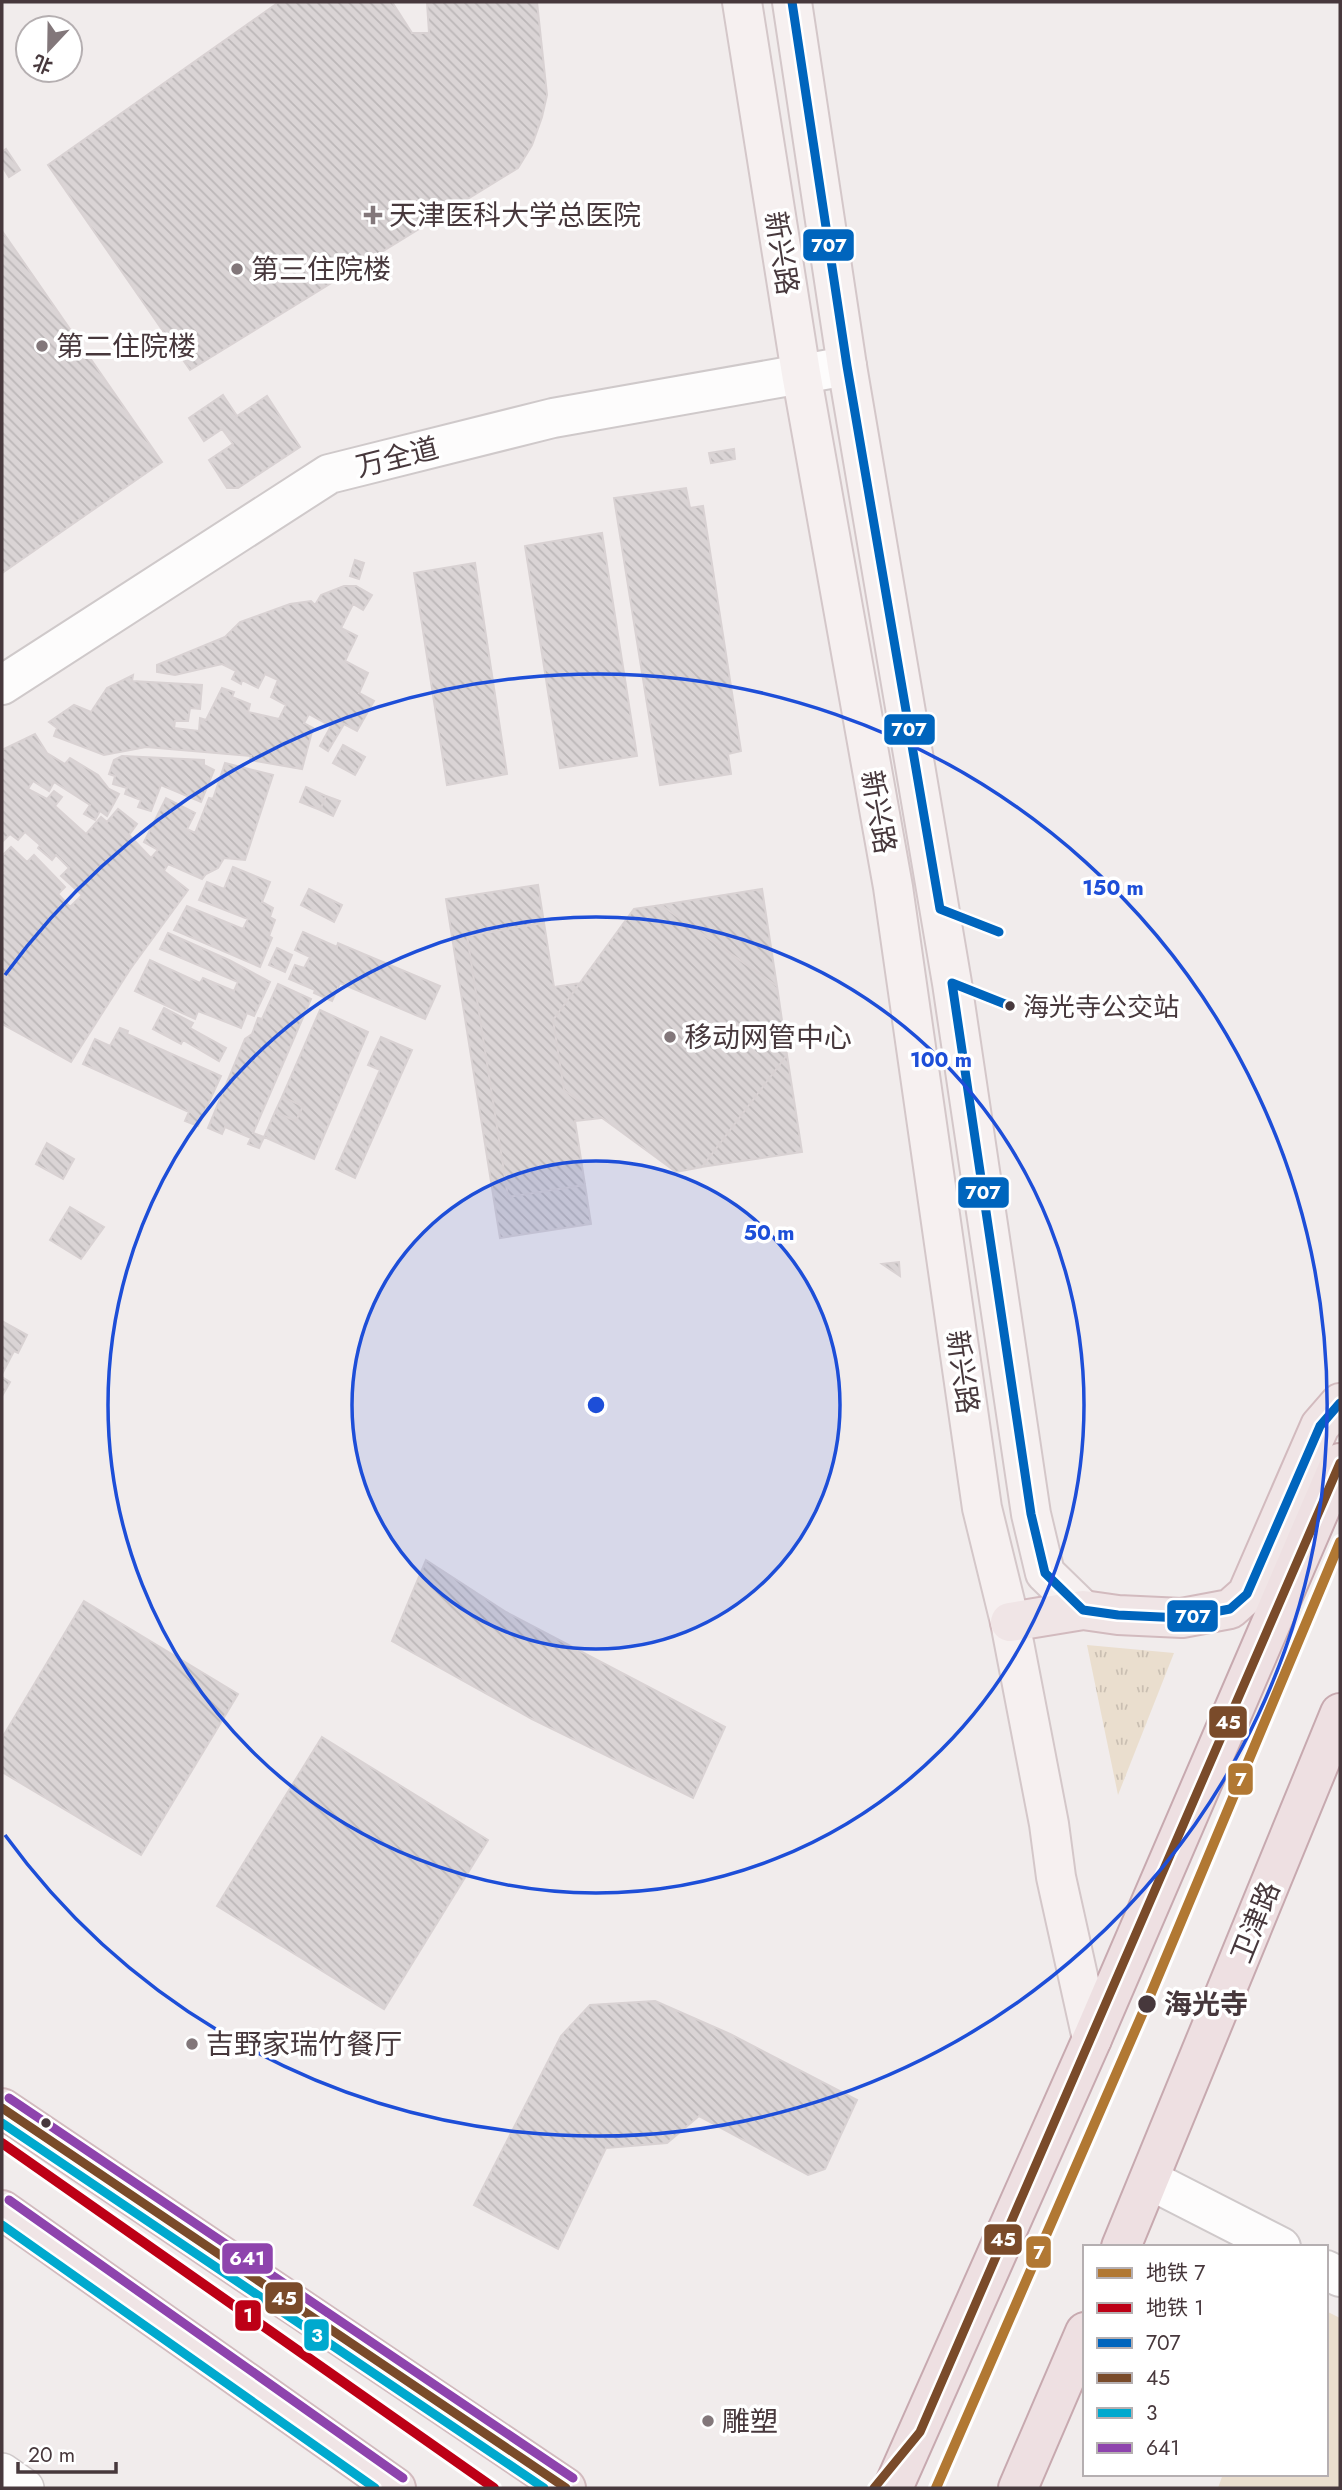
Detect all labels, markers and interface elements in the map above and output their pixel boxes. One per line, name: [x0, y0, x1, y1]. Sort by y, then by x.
north arrow: [14, 14, 84, 84]
text: 北: [29, 48, 57, 80]
place label: 天津医科大学总医院: [389, 195, 641, 236]
marker: 天津医科大学总医院: [363, 205, 383, 225]
street label: 新兴路: [755, 208, 808, 298]
line badge: 707: [802, 228, 855, 262]
text: 707: [811, 232, 847, 259]
place label: 第三住院楼: [251, 249, 391, 290]
marker: 第三住院楼: [229, 261, 245, 277]
place label: 第二住院楼: [56, 326, 196, 367]
marker: 第二住院楼: [34, 338, 50, 354]
street label: 万全道: [351, 427, 443, 488]
line badge: 707: [883, 713, 936, 746]
text: 707: [891, 716, 927, 743]
street label: 新兴路: [851, 767, 906, 857]
text: 150 m: [1082, 873, 1144, 903]
place label: 海光寺公交站: [1023, 988, 1179, 1026]
marker: 海光寺公交站: [1003, 999, 1017, 1013]
place label: 移动网管中心: [684, 1017, 852, 1058]
marker: 移动网管中心: [662, 1029, 678, 1045]
text: 100 m: [910, 1045, 972, 1075]
line badge: 707: [957, 1176, 1010, 1209]
text: 707: [965, 1179, 1001, 1206]
text: 50 m: [744, 1218, 794, 1248]
street label: 新兴路: [936, 1328, 989, 1417]
centre of rings: [584, 1393, 608, 1417]
line badge: 707: [1166, 1599, 1219, 1633]
text: 707: [1175, 1603, 1211, 1630]
line badge: 45: [1208, 1705, 1248, 1739]
text: 45: [1215, 1709, 1241, 1736]
line badge: 7: [1227, 1762, 1254, 1796]
text: 7: [1235, 1766, 1247, 1793]
street label: 卫津路: [1221, 1876, 1290, 1969]
place label: 海光寺: [1164, 1984, 1248, 2025]
marker: 海光寺: [1136, 1993, 1158, 2015]
place label: 吉野家瑞竹餐厅: [206, 2024, 402, 2065]
marker: 吉野家瑞竹餐厅: [184, 2036, 200, 2052]
unlabelled marker: [39, 2116, 53, 2130]
line badge: 45: [983, 2223, 1023, 2256]
text: 45: [990, 2226, 1016, 2253]
line badge: 7: [1025, 2235, 1052, 2269]
text: 7: [1033, 2239, 1045, 2266]
line badge: 641: [221, 2242, 274, 2275]
text: 641: [229, 2245, 265, 2272]
legend: [1083, 2245, 1328, 2476]
text: 地铁 7: [1146, 2258, 1205, 2288]
line badge: 45: [264, 2281, 304, 2315]
text: 45: [271, 2285, 297, 2312]
text: 地铁 1: [1146, 2293, 1204, 2323]
line badge: 1: [234, 2299, 262, 2332]
text: 1: [243, 2302, 253, 2329]
line badge: 3: [303, 2318, 330, 2352]
text: 3: [311, 2322, 323, 2349]
text: 707: [1146, 2328, 1181, 2358]
text: 45: [1146, 2363, 1170, 2393]
text: 3: [1146, 2398, 1157, 2428]
place label: 雕塑: [722, 2401, 778, 2442]
marker: 雕塑: [700, 2413, 716, 2429]
scale bar: [18, 2430, 116, 2474]
text: 641: [1146, 2433, 1180, 2463]
text: 20 m: [28, 2440, 75, 2470]

